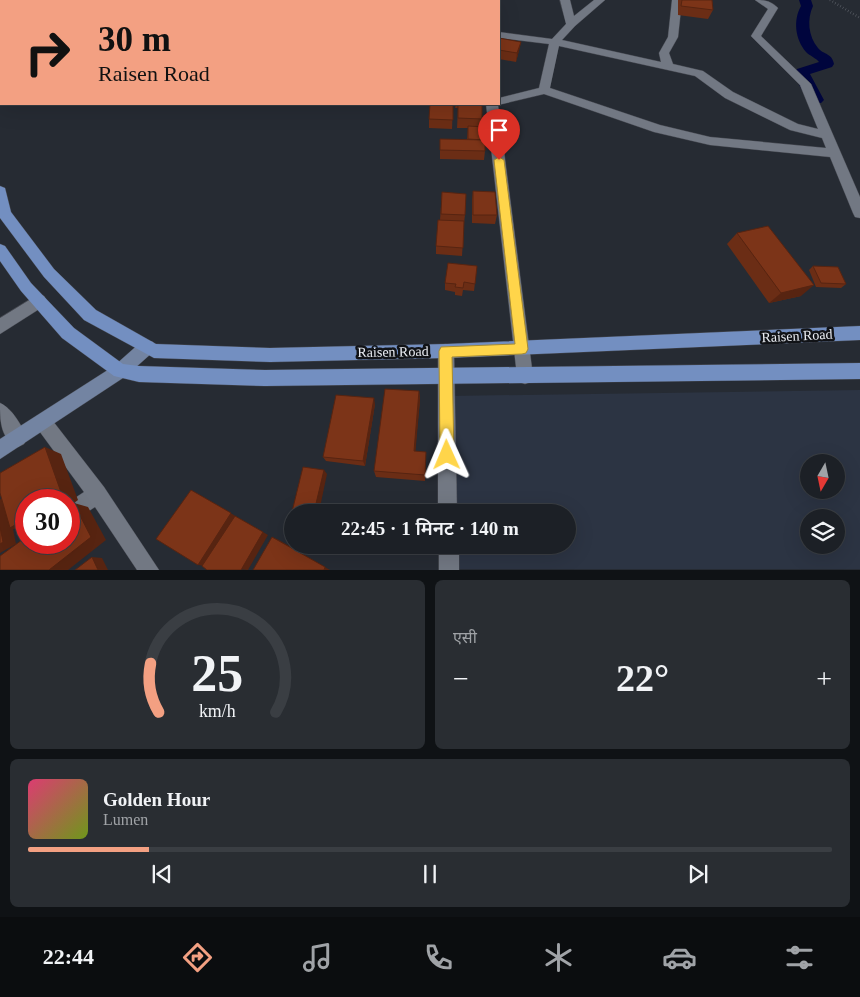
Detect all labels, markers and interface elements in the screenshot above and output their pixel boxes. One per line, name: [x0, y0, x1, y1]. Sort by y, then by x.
icon: right: [15, 20, 80, 85]
text: 30 m: [98, 20, 171, 59]
text: Raisen Road: [98, 61, 210, 86]
pin: [478, 109, 520, 160]
icon: arrive: [485, 116, 513, 144]
street label: Raisen Road: [761, 327, 833, 345]
street label: Raisen Road: [357, 344, 429, 360]
position arrow: [420, 428, 472, 480]
north arrow: [800, 454, 845, 499]
map controls: [800, 454, 845, 554]
speed limit sign: 30: [15, 489, 80, 554]
button: layers: [800, 509, 845, 554]
text: 22:45 · 1 मिनट · 140 m: [341, 518, 519, 539]
text: एसी: [453, 629, 477, 646]
text: 25: [192, 645, 244, 702]
text: 22°: [616, 657, 669, 699]
text: −: [453, 663, 469, 694]
text: +: [816, 663, 832, 694]
text: km/h: [199, 701, 236, 721]
text: Golden Hour: [103, 789, 210, 810]
text: Lumen: [103, 811, 148, 828]
icon: previous: [148, 860, 176, 888]
icon: pause: [416, 860, 444, 888]
icon: next: [684, 860, 712, 888]
icon: directions: [180, 940, 215, 975]
icon: music: [300, 940, 335, 975]
icon: phone: [421, 940, 456, 975]
icon: climate: [541, 940, 576, 975]
icon: car: [662, 940, 697, 975]
icon: filters: [782, 940, 817, 975]
text: 22:44: [43, 944, 94, 969]

